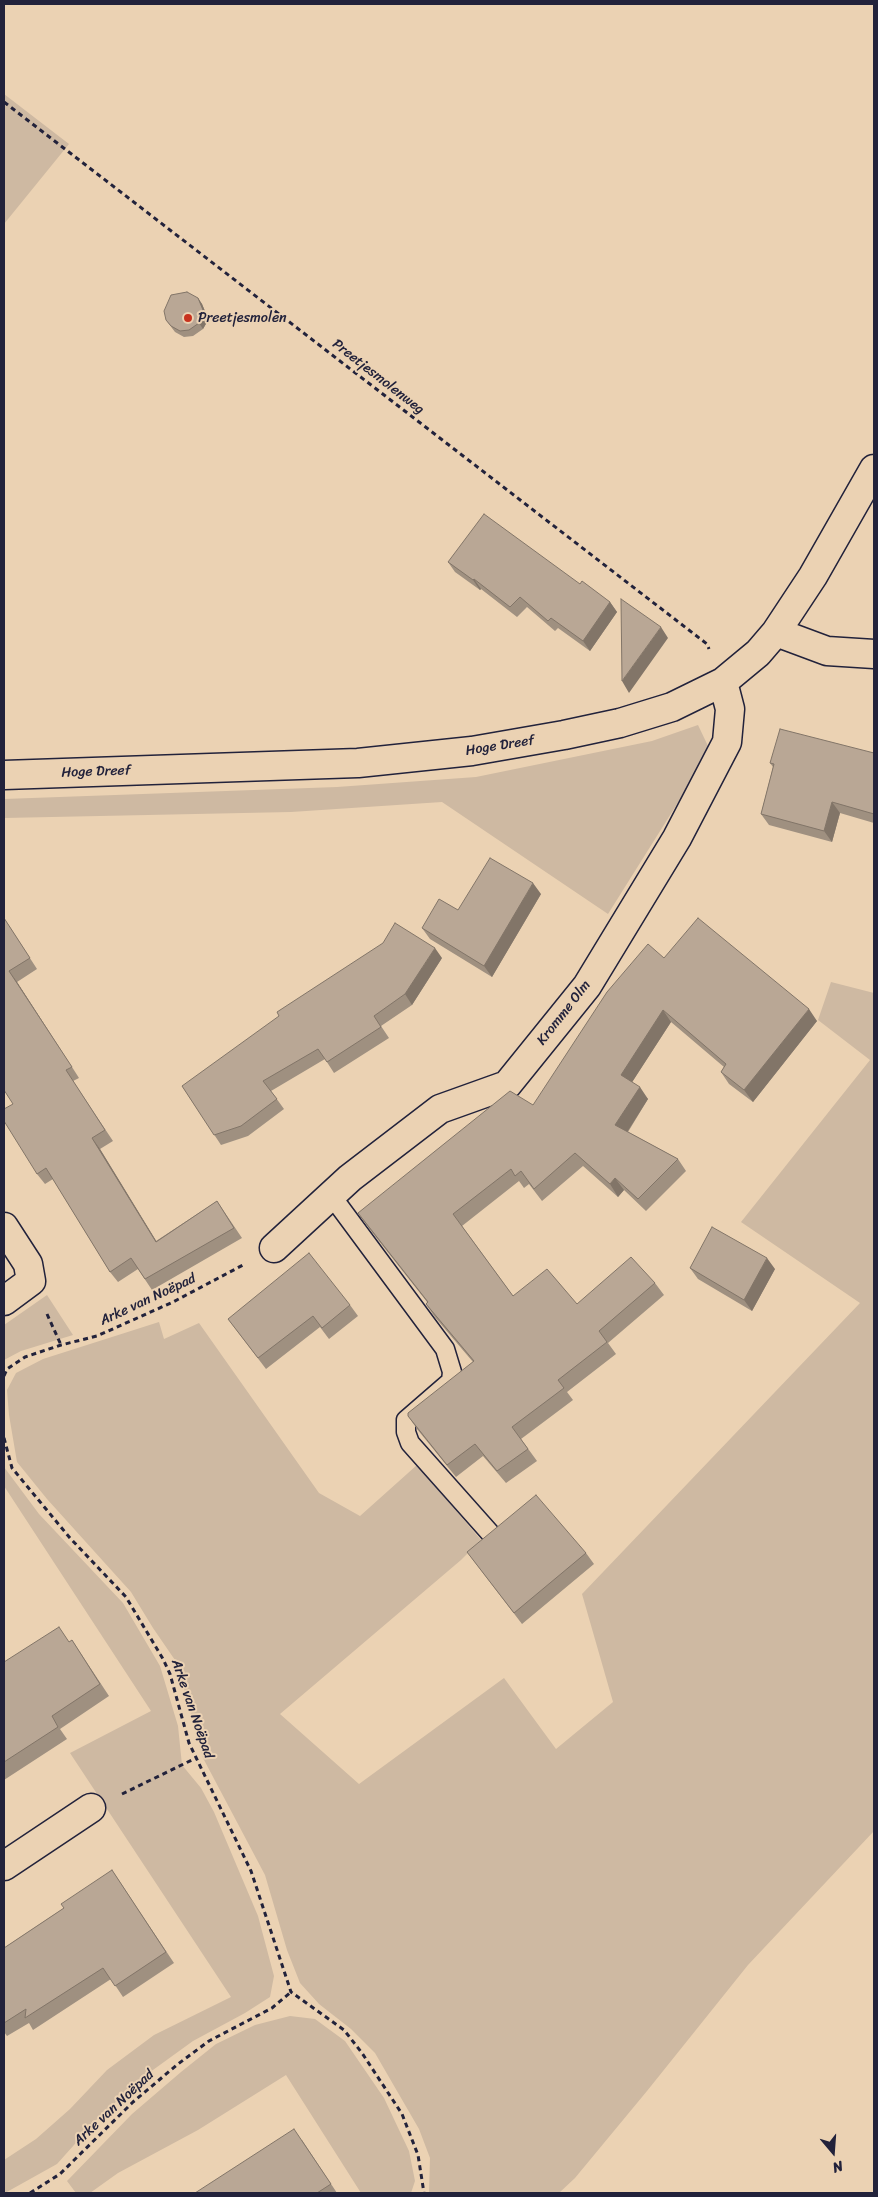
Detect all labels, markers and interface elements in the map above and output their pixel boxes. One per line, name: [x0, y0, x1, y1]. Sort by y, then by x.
place label: Preetjesmolen: [198, 310, 287, 326]
marker: Preetjesmolen: [182, 312, 194, 324]
street label: Preetjesmolenweg: [329, 336, 427, 418]
street label: Hoge Dreef: [464, 732, 536, 760]
street label: Hoge Dreef: [61, 762, 131, 782]
street label: Kromme Olm: [534, 977, 594, 1049]
street label: Arke van Noëpad: [97, 1270, 199, 1330]
street label: Arke van Noëpad: [167, 1657, 217, 1761]
street label: Arke van Noëpad: [70, 2066, 158, 2150]
north arrow: [808, 2127, 858, 2177]
text: N: [829, 2153, 846, 2180]

